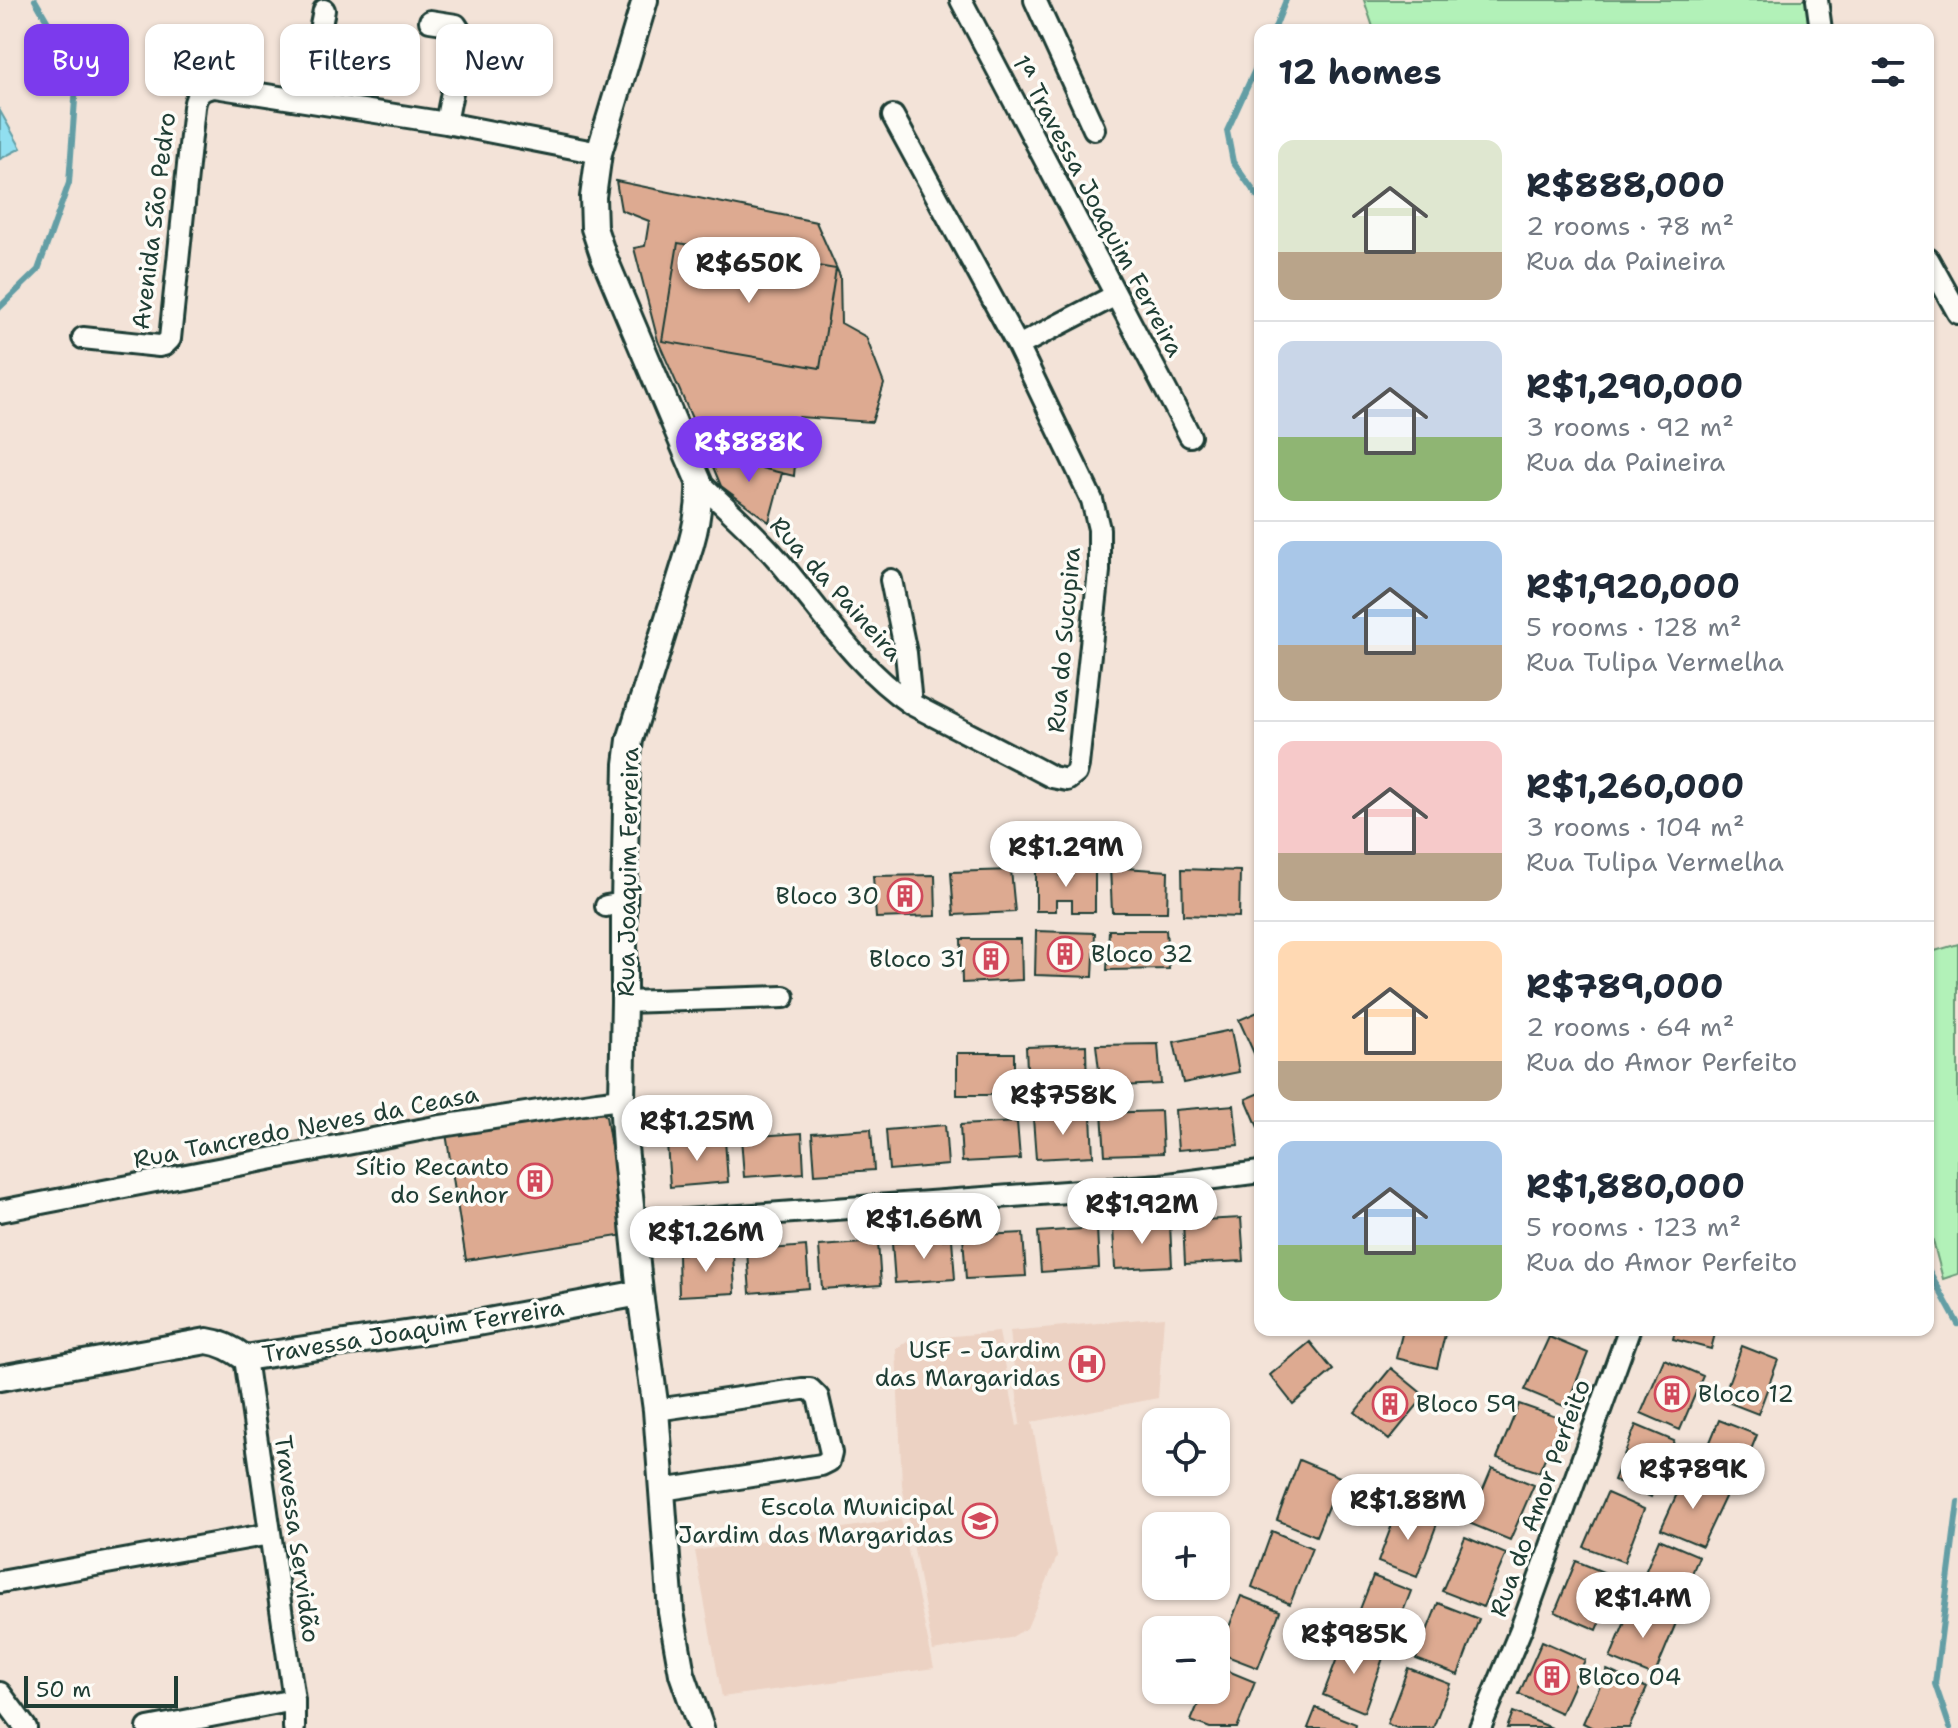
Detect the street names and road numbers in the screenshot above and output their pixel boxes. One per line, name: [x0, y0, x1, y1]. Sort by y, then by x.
street label: 1ª Travessa Joaquim Ferreira: [1005, 50, 1191, 362]
street label: Avenida São Pedro: [125, 110, 183, 332]
street label: Rua da Paineira: [763, 510, 909, 668]
street label: Rua do Sucupira: [1040, 546, 1088, 734]
street label: Rua Joaquim Ferreira: [610, 747, 646, 997]
street label: Rua Tancredo Neves da Ceasa: [131, 1078, 481, 1176]
street label: Travessa Joaquim Ferreira: [260, 1291, 566, 1371]
street label: Rua do Amor Perfeito: [1482, 1375, 1598, 1621]
street label: Travessa Servidão: [267, 1433, 327, 1645]

